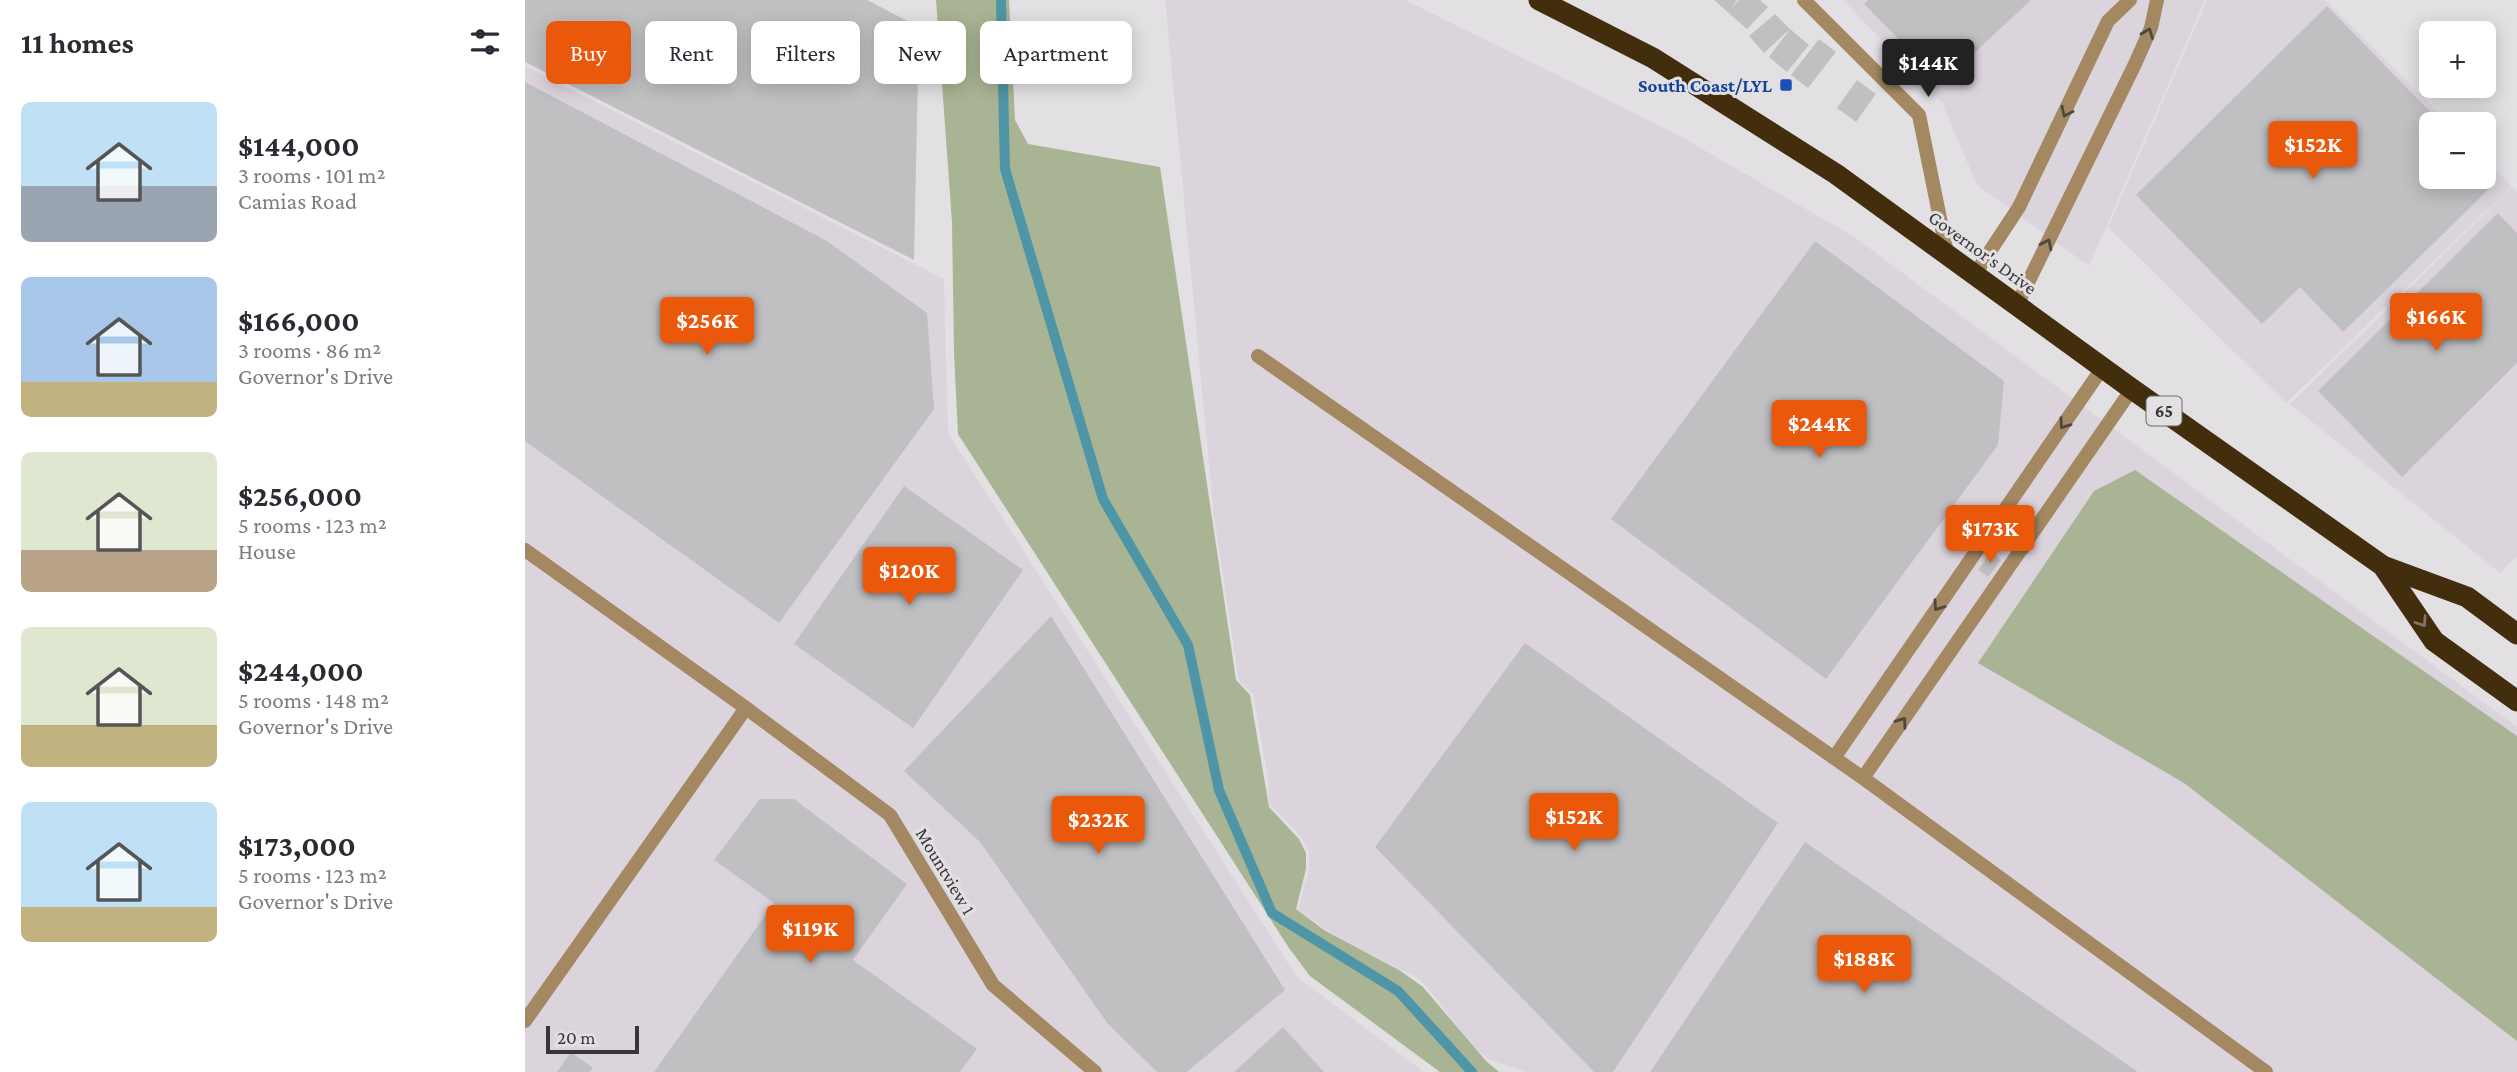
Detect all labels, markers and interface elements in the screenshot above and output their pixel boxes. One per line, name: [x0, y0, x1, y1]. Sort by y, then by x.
chip: Buy: [546, 21, 631, 84]
chip: Rent: [645, 21, 737, 84]
chip: Filters: [751, 21, 860, 84]
chip: New: [874, 21, 966, 84]
chip: Apartment: [980, 21, 1132, 84]
map controls: [2419, 21, 2496, 189]
button: +: [2419, 21, 2496, 98]
icon: filters: [466, 23, 504, 61]
text: 11 homes: [21, 26, 134, 59]
one-way arrow: [2140, 27, 2154, 39]
pin: $144K: [1879, 40, 1977, 99]
text: $144K: [1898, 49, 1958, 75]
place label: South Coast/LYL: [1638, 75, 1773, 96]
marker: South Coast/LYL: [1778, 77, 1794, 93]
one-way arrow: [2060, 105, 2074, 117]
button: −: [2419, 112, 2496, 189]
pin: $152K: [2264, 122, 2362, 181]
text: $144,000: [238, 129, 359, 162]
icon: home: [77, 130, 161, 214]
text: $152K: [2284, 131, 2342, 157]
text: 3 rooms · 101 m²: [238, 162, 385, 188]
text: Camias Road: [238, 188, 357, 214]
street label: Governor's Drive: [1925, 206, 2041, 299]
one-way arrow: [2039, 239, 2053, 251]
pin: $166K: [2387, 294, 2485, 353]
pin: $256K: [658, 298, 756, 357]
text: $166K: [2406, 303, 2466, 329]
text: $166,000: [238, 304, 360, 337]
icon: home: [77, 305, 161, 389]
text: $256K: [676, 307, 738, 333]
text: 3 rooms · 86 m²: [238, 337, 381, 363]
text: Governor's Drive: [238, 363, 393, 389]
road number: 65: [2147, 396, 2181, 426]
pin: $244K: [1770, 400, 1868, 460]
text: $244K: [1788, 410, 1850, 436]
one-way arrow: [2059, 416, 2072, 429]
text: $256,000: [238, 479, 362, 512]
icon: home: [77, 480, 161, 564]
pin: $173K: [1941, 505, 2039, 565]
text: 5 rooms · 123 m²: [238, 512, 387, 538]
text: $173K: [1962, 515, 2018, 541]
text: House: [238, 538, 296, 564]
pin: $120K: [860, 548, 958, 607]
text: $120K: [879, 557, 939, 583]
one-way arrow: [1933, 599, 1946, 612]
one-way arrow: [2414, 615, 2427, 628]
text: $244,000: [238, 654, 363, 687]
icon: home: [77, 655, 161, 739]
text: 5 rooms · 148 m²: [238, 687, 389, 713]
text: Governor's Drive: [238, 713, 393, 739]
one-way arrow: [1894, 717, 1906, 730]
pin: $152K: [1525, 794, 1623, 853]
pin: $232K: [1049, 796, 1147, 856]
text: $152K: [1545, 803, 1603, 829]
text: $232K: [1068, 806, 1128, 832]
street label: Mountview 1: [911, 824, 980, 918]
text: $173,000: [238, 829, 356, 862]
icon: home: [77, 830, 161, 914]
text: 5 rooms · 123 m²: [238, 862, 387, 888]
text: Governor's Drive: [238, 888, 393, 914]
pin: $119K: [761, 906, 859, 965]
text: $119K: [782, 915, 838, 941]
pin: $188K: [1815, 936, 1913, 995]
text: $188K: [1833, 945, 1895, 971]
scale bar: [546, 1023, 639, 1055]
text: 20 m: [557, 1027, 596, 1048]

